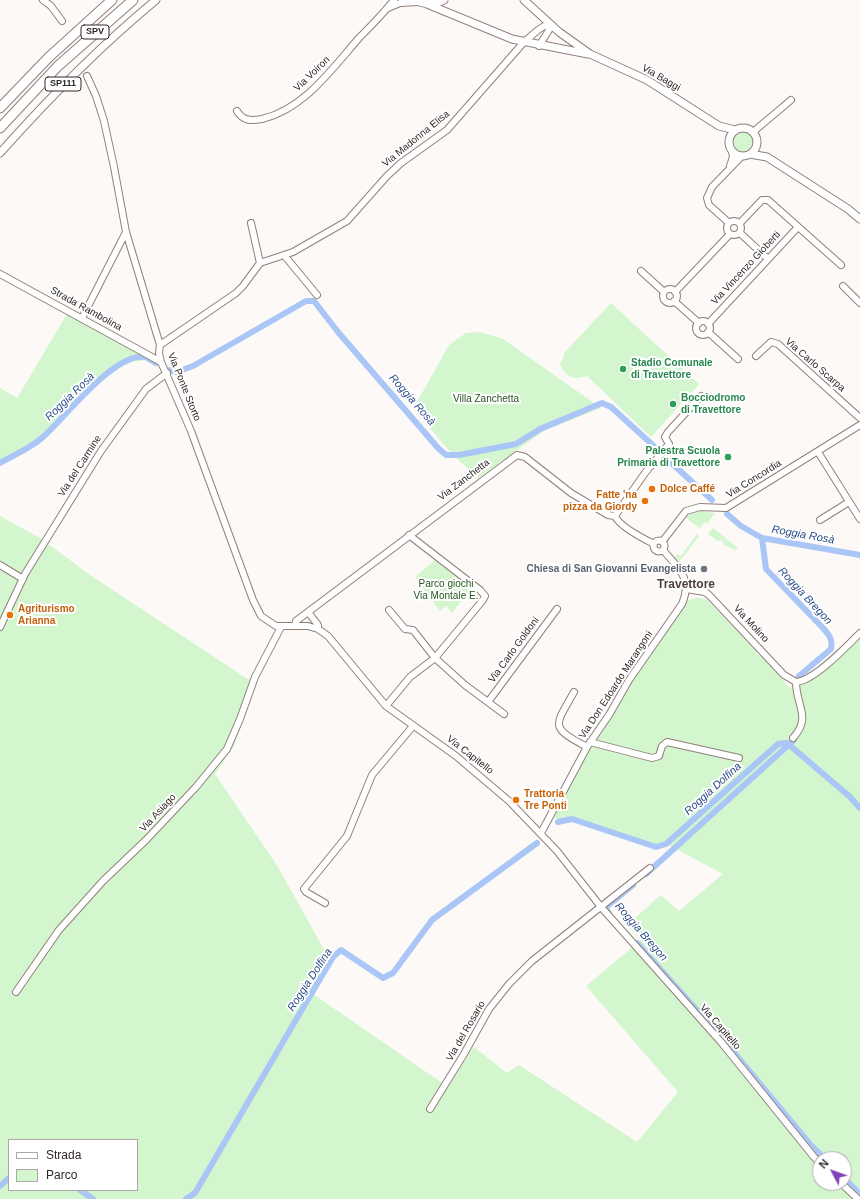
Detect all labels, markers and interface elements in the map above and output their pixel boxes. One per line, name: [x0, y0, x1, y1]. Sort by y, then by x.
road number: SPV: [81, 25, 109, 39]
street label: Via Voiron: [292, 54, 332, 94]
street label: Via Baggi: [640, 62, 682, 94]
road number: SP111: [45, 77, 81, 91]
street label: Via Madonna Elisa: [380, 108, 452, 170]
street label: Via Vincenzo Gioberti: [709, 229, 783, 307]
street label: Strada Rambolina: [48, 284, 124, 334]
street label: Via Carlo Scarpa: [783, 336, 847, 394]
street label: Via Ponte Storto: [165, 351, 203, 423]
place label: Stadio Comunale di Travettore: [631, 357, 713, 380]
marker: Stadio Comunale di Travettore: [618, 364, 628, 374]
water label: Roggia Rosà: [43, 370, 97, 424]
water label: Roggia Rosà: [386, 372, 438, 428]
place label: Bocciodromo di Travettore: [681, 392, 745, 416]
park label: Villa Zanchetta: [453, 393, 519, 405]
marker: Bocciodromo di Travettore: [668, 399, 678, 409]
street label: Via del Carmine: [56, 433, 104, 499]
place label: Palestra Scuola Primaria di Travettore: [617, 445, 720, 468]
marker: Palestra Scuola Primaria di Travettore: [723, 452, 733, 462]
street label: Via Zanchetta: [436, 457, 492, 503]
street label: Via Concordia: [724, 457, 784, 501]
place label: Dolce Caffé: [660, 483, 715, 495]
marker: Dolce Caffé: [647, 484, 657, 494]
place label: Fatte 'na pizza da Giordy: [563, 489, 637, 512]
marker: Fatte 'na pizza da Giordy: [640, 496, 650, 506]
water label: Roggia Rosà: [771, 523, 835, 547]
place label: Chiesa di San Giovanni Evangelista: [527, 563, 696, 575]
marker: Chiesa di San Giovanni Evangelista: [699, 564, 709, 574]
water label: Roggia Bregon: [775, 565, 835, 627]
park label: Parco giochi Via Montale E.: [414, 578, 478, 602]
district label: Travettore: [657, 578, 715, 592]
place label: Agriturismo Arianna: [18, 603, 75, 626]
street label: Via Molino: [731, 603, 771, 645]
marker: Agriturismo Arianna: [5, 610, 15, 620]
street label: Via Carlo Goldoni: [486, 615, 542, 685]
street label: Via Don Edoardo Marangoni: [577, 629, 655, 741]
street label: Via Capitello: [444, 733, 496, 777]
water label: Roggia Dolfina: [682, 760, 744, 818]
place label: Trattoria Tre Ponti: [524, 788, 567, 812]
street label: Via Asiago: [137, 791, 179, 835]
marker: Trattoria Tre Ponti: [511, 795, 521, 805]
water label: Roggia Bregon: [612, 900, 670, 964]
water label: Roggia Dolfina: [285, 946, 335, 1014]
street label: Via del Rosario: [444, 999, 488, 1063]
street label: Via Capitello: [697, 1002, 743, 1052]
legend: [8, 1139, 138, 1191]
text: Strada: [46, 1148, 81, 1162]
north arrow: [812, 1151, 852, 1191]
text: N: [817, 1157, 831, 1171]
text: Parco: [46, 1168, 77, 1182]

